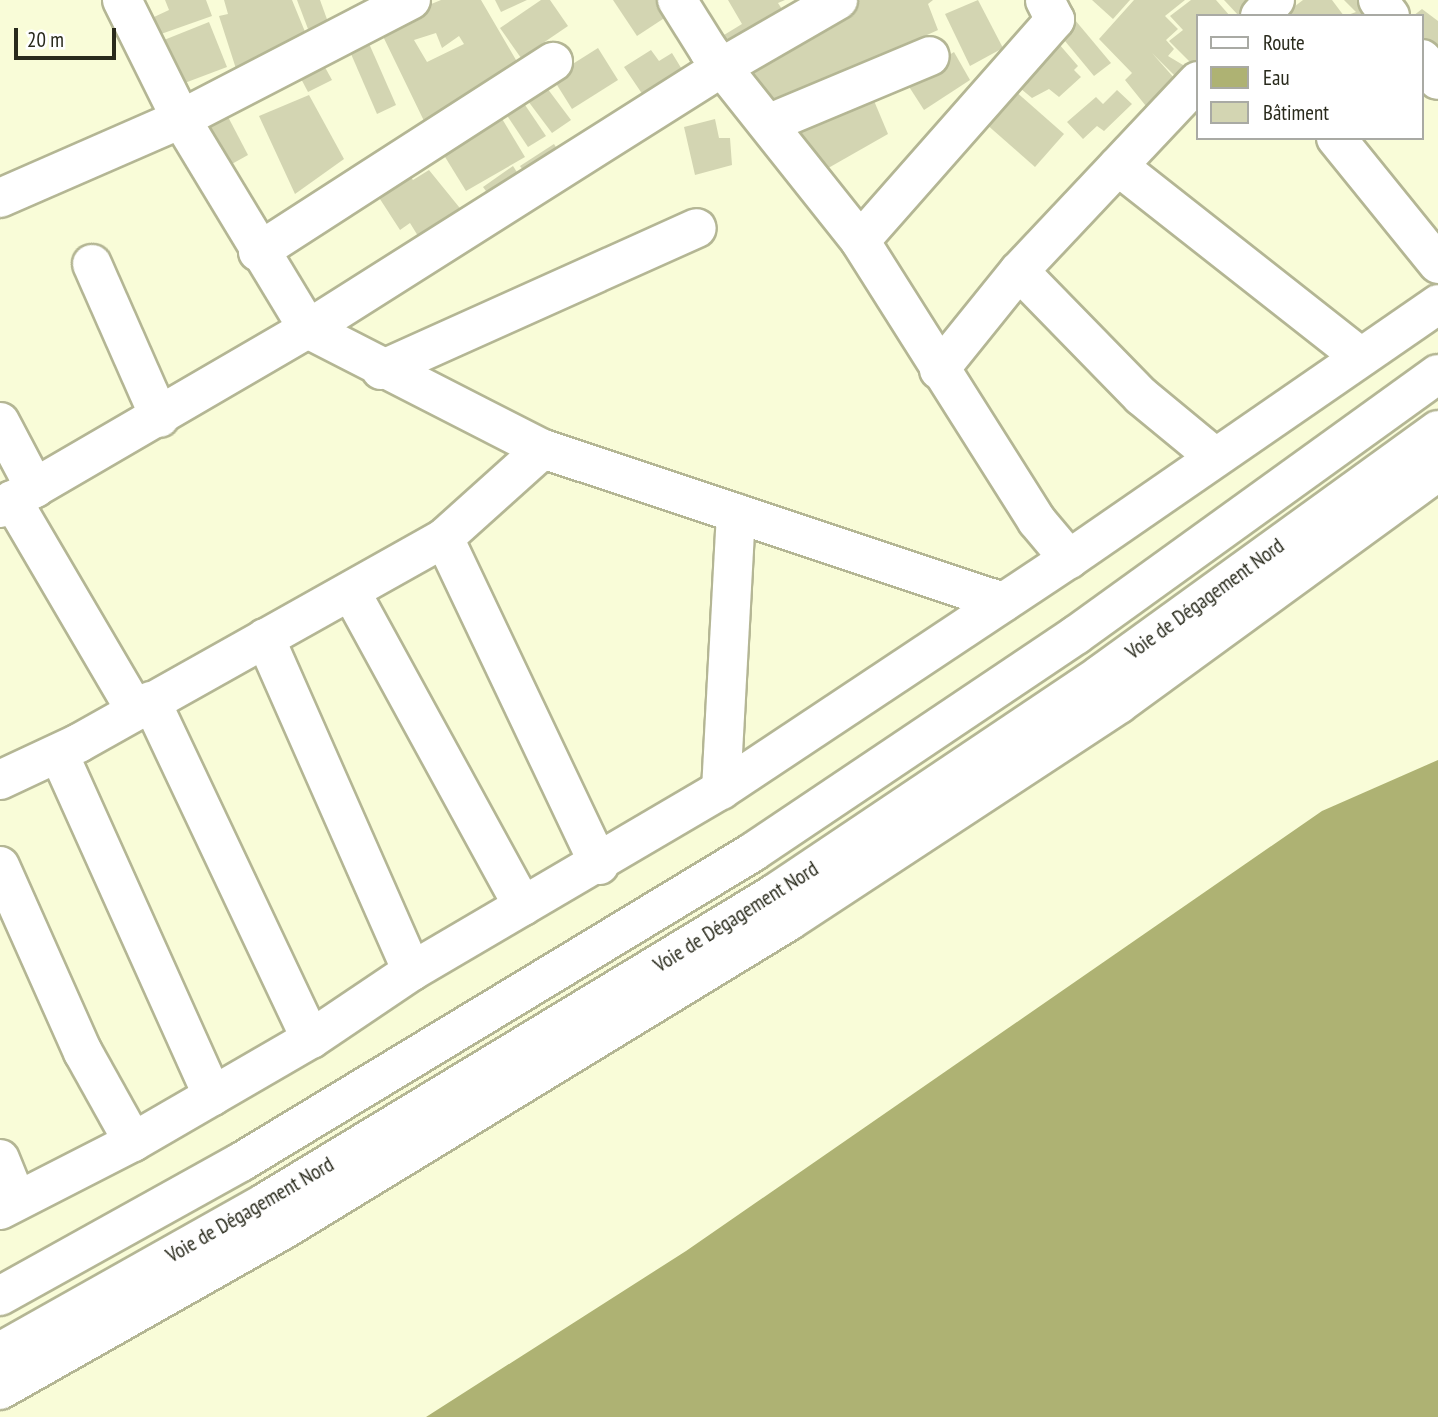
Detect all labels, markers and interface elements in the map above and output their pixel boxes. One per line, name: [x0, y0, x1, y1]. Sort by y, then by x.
scale bar: [18, 14, 119, 58]
legend: [1196, 14, 1424, 140]
text: 20 m: [27, 26, 64, 53]
text: Route: [1263, 29, 1305, 56]
text: Eau: [1263, 64, 1290, 91]
text: Bâtiment: [1263, 99, 1329, 126]
street label: Voie de Dégagement Nord: [1121, 533, 1289, 665]
street label: Voie de Dégagement Nord: [649, 856, 823, 978]
street label: Voie de Dégagement Nord: [162, 1152, 338, 1268]

